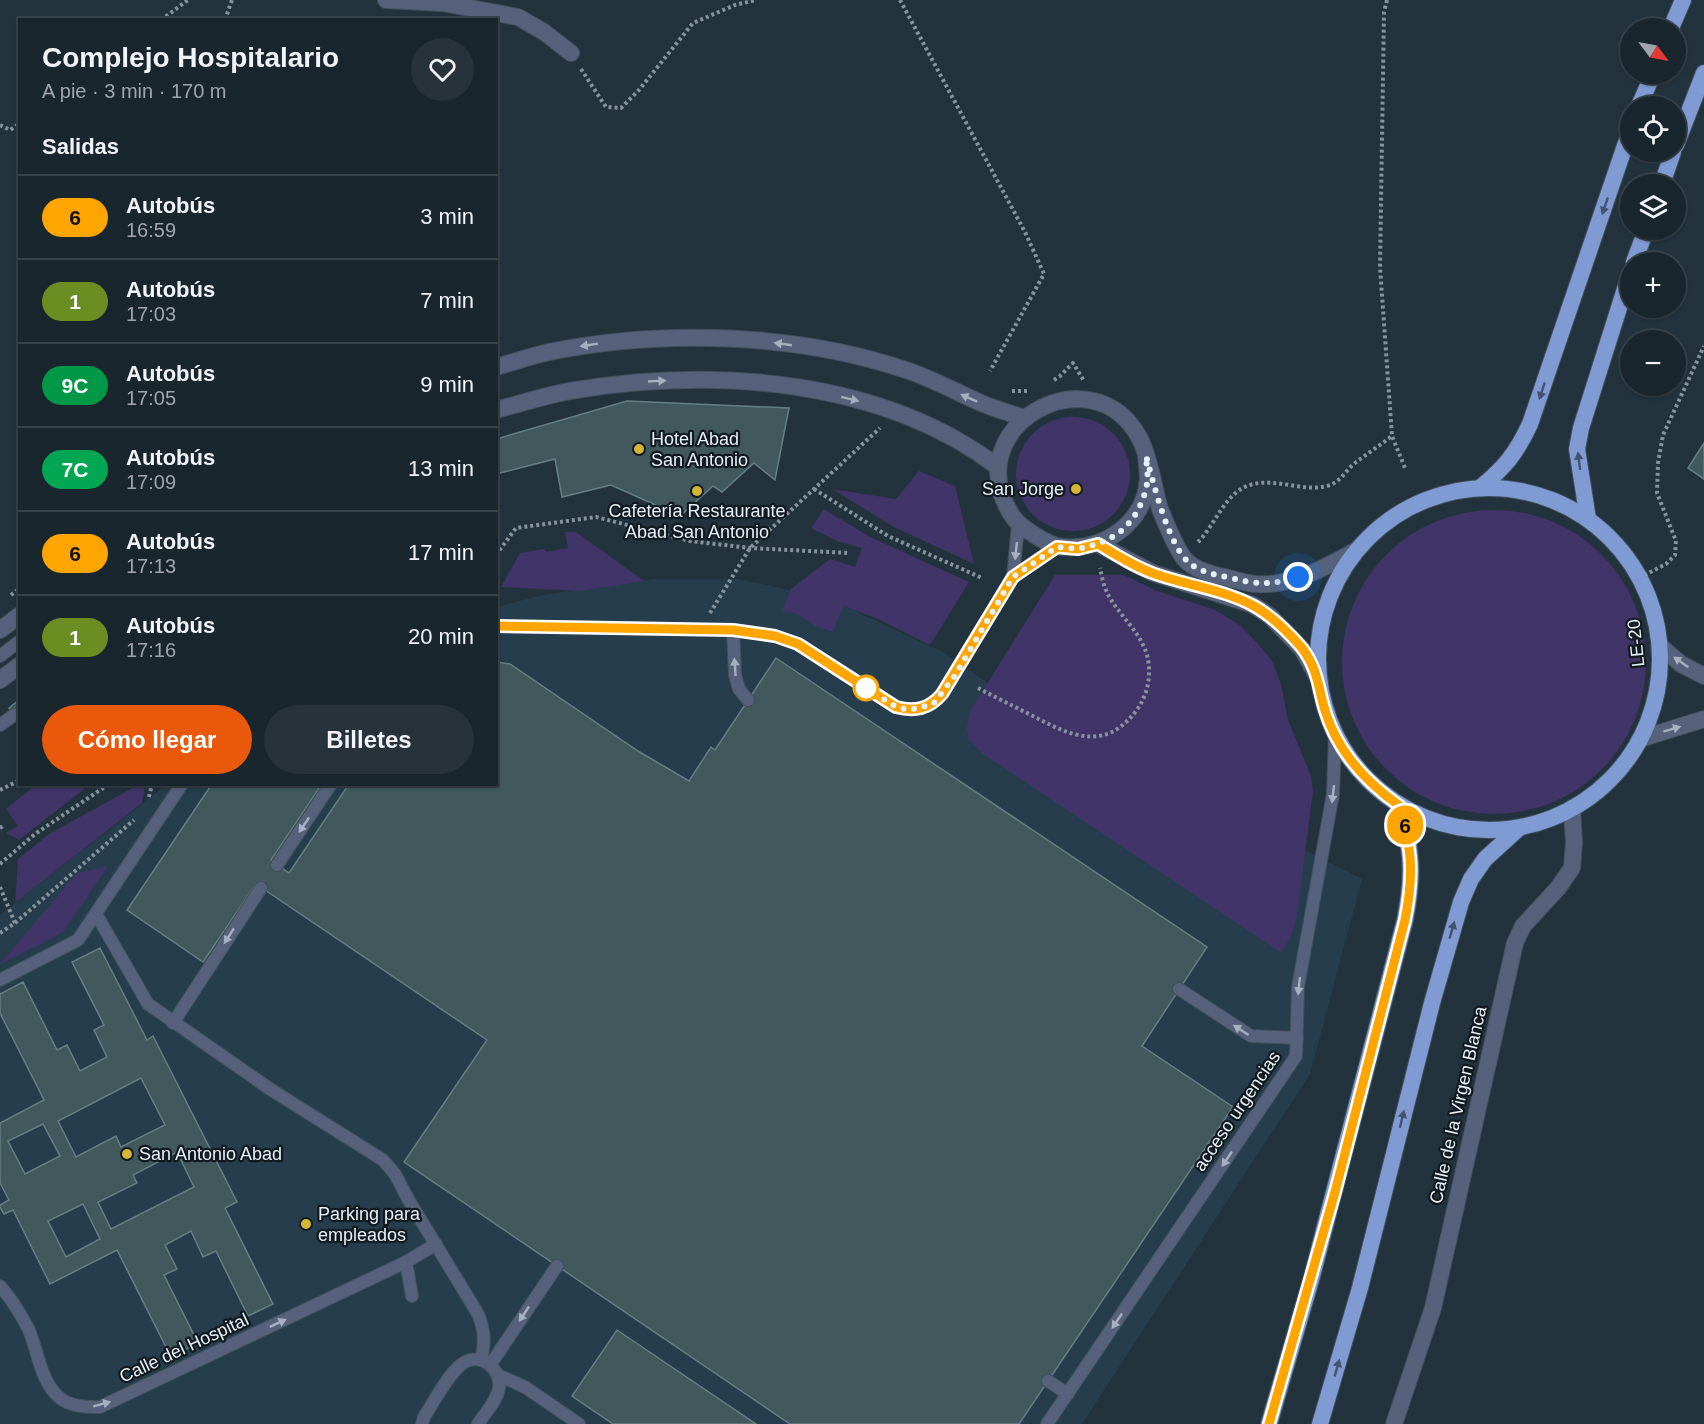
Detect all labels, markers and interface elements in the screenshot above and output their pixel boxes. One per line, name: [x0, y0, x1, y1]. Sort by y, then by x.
north arrow: [1620, 18, 1686, 84]
map controls: [1620, 18, 1686, 396]
button: heart: [411, 38, 474, 101]
text: Complejo Hospitalario: [42, 42, 339, 73]
text: A pie · 3 min · 170 m: [42, 80, 227, 102]
button: locate: [1620, 96, 1686, 162]
text: Salidas: [42, 134, 119, 159]
button: layers: [1620, 174, 1686, 240]
text: Autobús: [126, 193, 215, 218]
one-way arrow: [1599, 197, 1609, 215]
text: 3 min: [420, 204, 474, 229]
text: 6: [69, 206, 81, 229]
text: 16:59: [126, 219, 176, 241]
button: +: [1620, 252, 1686, 318]
text: Autobús: [126, 277, 215, 302]
text: 7 min: [420, 288, 474, 313]
text: 1: [69, 290, 81, 313]
text: 17:03: [126, 303, 176, 325]
button: −: [1620, 330, 1686, 396]
one-way arrow: [773, 339, 792, 348]
one-way arrow: [579, 341, 598, 350]
text: Autobús: [126, 361, 215, 386]
text: 9 min: [420, 372, 474, 397]
text: 9C: [62, 374, 88, 397]
one-way arrow: [648, 377, 667, 386]
one-way arrow: [1537, 382, 1547, 400]
text: 17:05: [126, 387, 176, 409]
one-way arrow: [961, 393, 978, 402]
one-way arrow: [841, 395, 859, 405]
place label: Hotel Abad San Antonio: [651, 429, 748, 470]
marker: Hotel Abad San Antonio: [632, 442, 646, 456]
text: Autobús: [126, 445, 215, 470]
one-way arrow: [1574, 452, 1584, 471]
text: 13 min: [408, 456, 474, 481]
text: 7C: [62, 458, 88, 481]
text: 17:09: [126, 471, 176, 493]
place label: San Jorge: [982, 479, 1064, 499]
marker: San Jorge: [1069, 482, 1083, 496]
marker: Cafetería Restaurante Abad San Antonio: [690, 484, 704, 498]
place label: Cafetería Restaurante Abad San Antonio: [608, 501, 786, 542]
text: Autobús: [126, 529, 215, 554]
text: 17 min: [408, 540, 474, 565]
one-way arrow: [1011, 541, 1020, 560]
text: 6: [69, 542, 81, 565]
text: 17:13: [126, 555, 176, 577]
your location: [1283, 562, 1313, 592]
text: Autobús: [126, 613, 215, 638]
street label: LE-20: [1624, 618, 1648, 668]
text: 20 min: [408, 624, 474, 649]
text: 1: [69, 626, 81, 649]
text: 17:16: [126, 639, 176, 661]
one-way arrow: [1673, 656, 1689, 668]
one-way arrow: [730, 657, 740, 676]
unlabelled marker: [853, 675, 879, 701]
button: Cómo llegar: [42, 705, 252, 774]
button: Billetes: [264, 705, 474, 774]
one-way arrow: [1663, 724, 1681, 733]
one-way arrow: [1328, 784, 1338, 803]
line badge: 6: [1386, 806, 1424, 844]
text: 6: [1399, 814, 1411, 837]
one-way arrow: [298, 816, 310, 832]
one-way arrow: [1448, 921, 1457, 939]
one-way arrow: [224, 928, 235, 945]
one-way arrow: [1294, 976, 1304, 995]
street label: Calle de la Virgen Blanca: [1426, 1003, 1491, 1206]
one-way arrow: [1232, 1024, 1249, 1035]
street label: acceso urgencias: [1190, 1047, 1284, 1175]
one-way arrow: [1398, 1110, 1408, 1128]
place label: San Antonio Abad: [139, 1144, 282, 1164]
marker: San Antonio Abad: [120, 1147, 134, 1161]
one-way arrow: [1221, 1151, 1233, 1167]
place label: Parking para empleados: [318, 1204, 421, 1245]
marker: Parking para empleados: [299, 1217, 313, 1231]
one-way arrow: [519, 1306, 530, 1322]
street label: Calle del Hospital: [116, 1309, 252, 1387]
one-way arrow: [1111, 1312, 1123, 1328]
one-way arrow: [270, 1318, 287, 1327]
one-way arrow: [1332, 1359, 1342, 1377]
one-way arrow: [93, 1399, 111, 1409]

